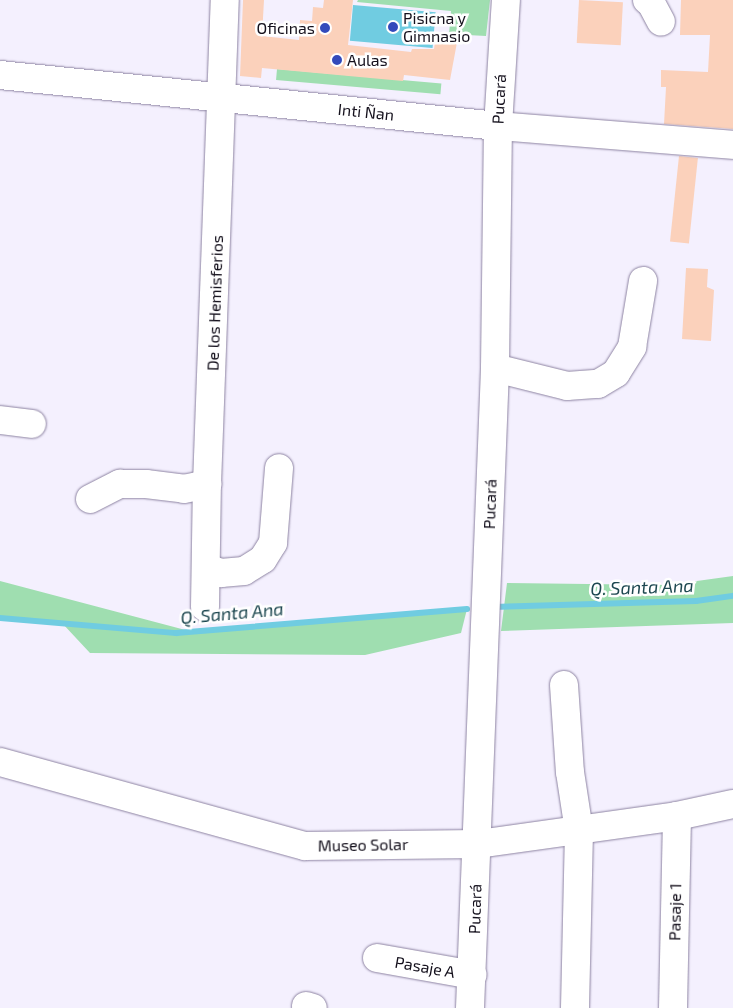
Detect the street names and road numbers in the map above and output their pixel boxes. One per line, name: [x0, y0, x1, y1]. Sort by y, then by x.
street label: Pucará: [488, 73, 510, 125]
street label: Inti Ñan: [337, 100, 395, 124]
street label: De los Hemisferios: [203, 235, 227, 371]
street label: Pucará: [480, 478, 500, 530]
street label: Museo Solar: [318, 835, 408, 855]
street label: Pucará: [465, 883, 485, 935]
street label: Pasaje 1: [665, 883, 685, 941]
street label: Pasaje A: [393, 952, 457, 982]

